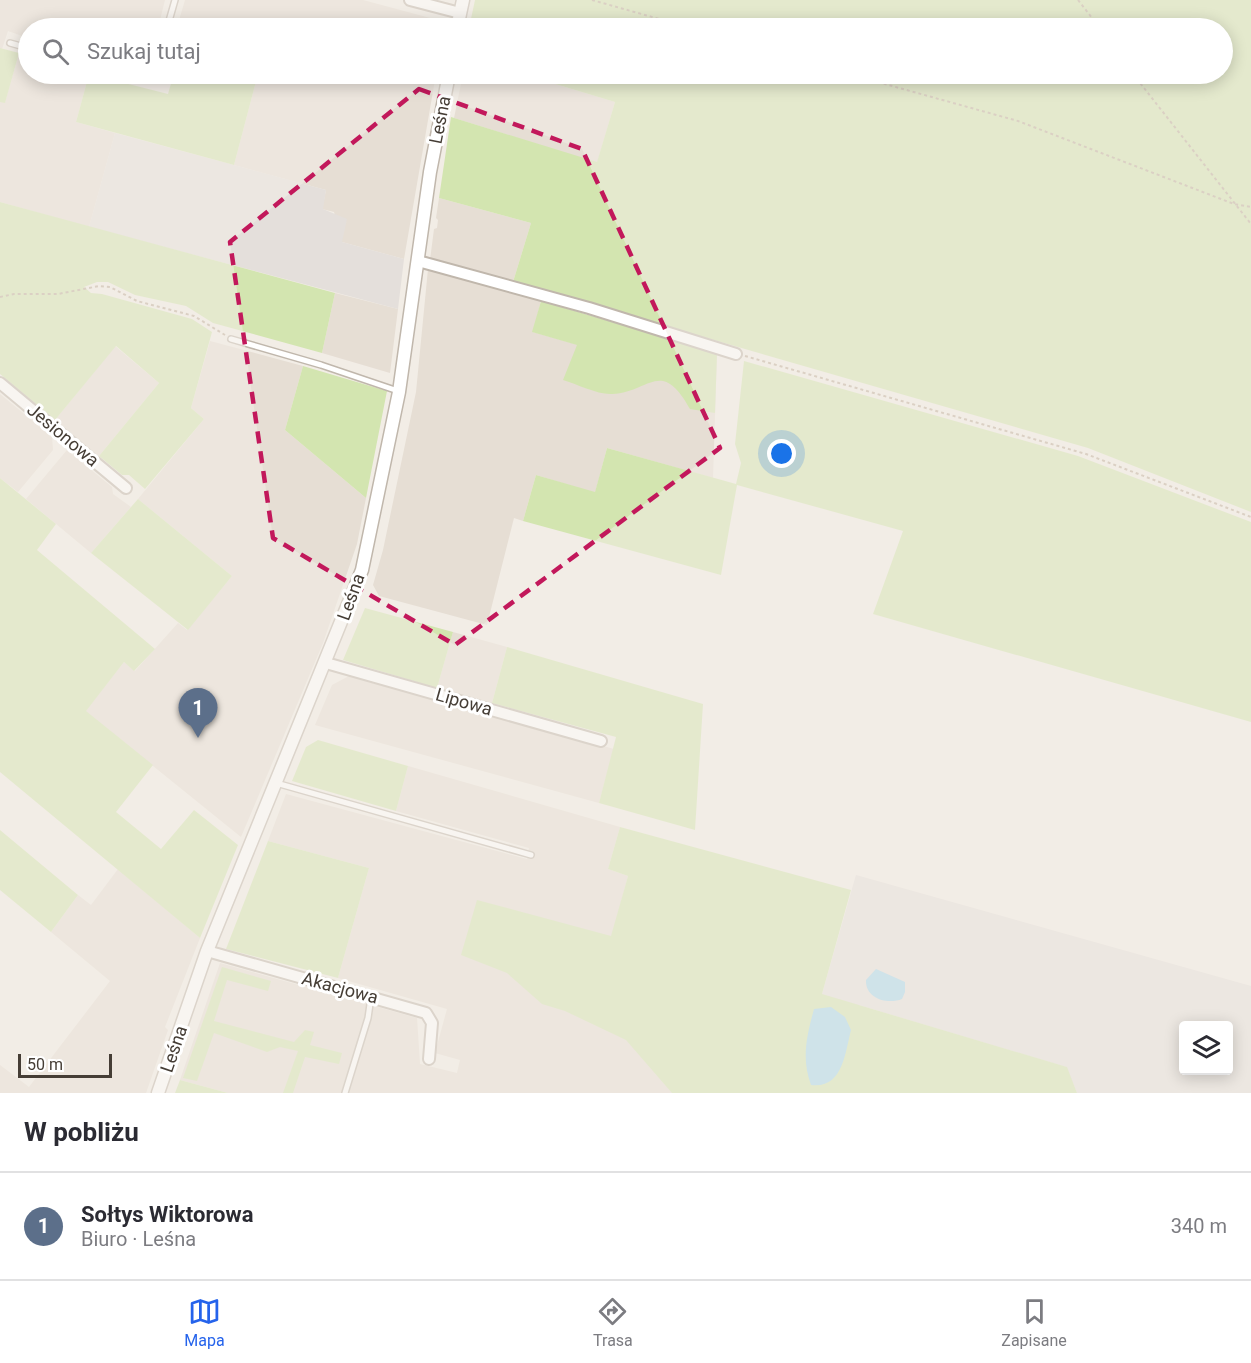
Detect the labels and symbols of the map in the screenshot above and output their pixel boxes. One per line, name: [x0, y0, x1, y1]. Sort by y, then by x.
street label: Leśna: [425, 94, 454, 146]
street label: Jesionowa: [23, 399, 103, 471]
your location: [767, 439, 796, 468]
street label: Leśna: [332, 571, 369, 623]
street label: Lipowa: [433, 683, 495, 720]
pin: 1: [178, 688, 218, 738]
street label: Akacjowa: [300, 967, 381, 1008]
street label: Leśna: [156, 1023, 191, 1075]
scale bar: [18, 1051, 112, 1078]

